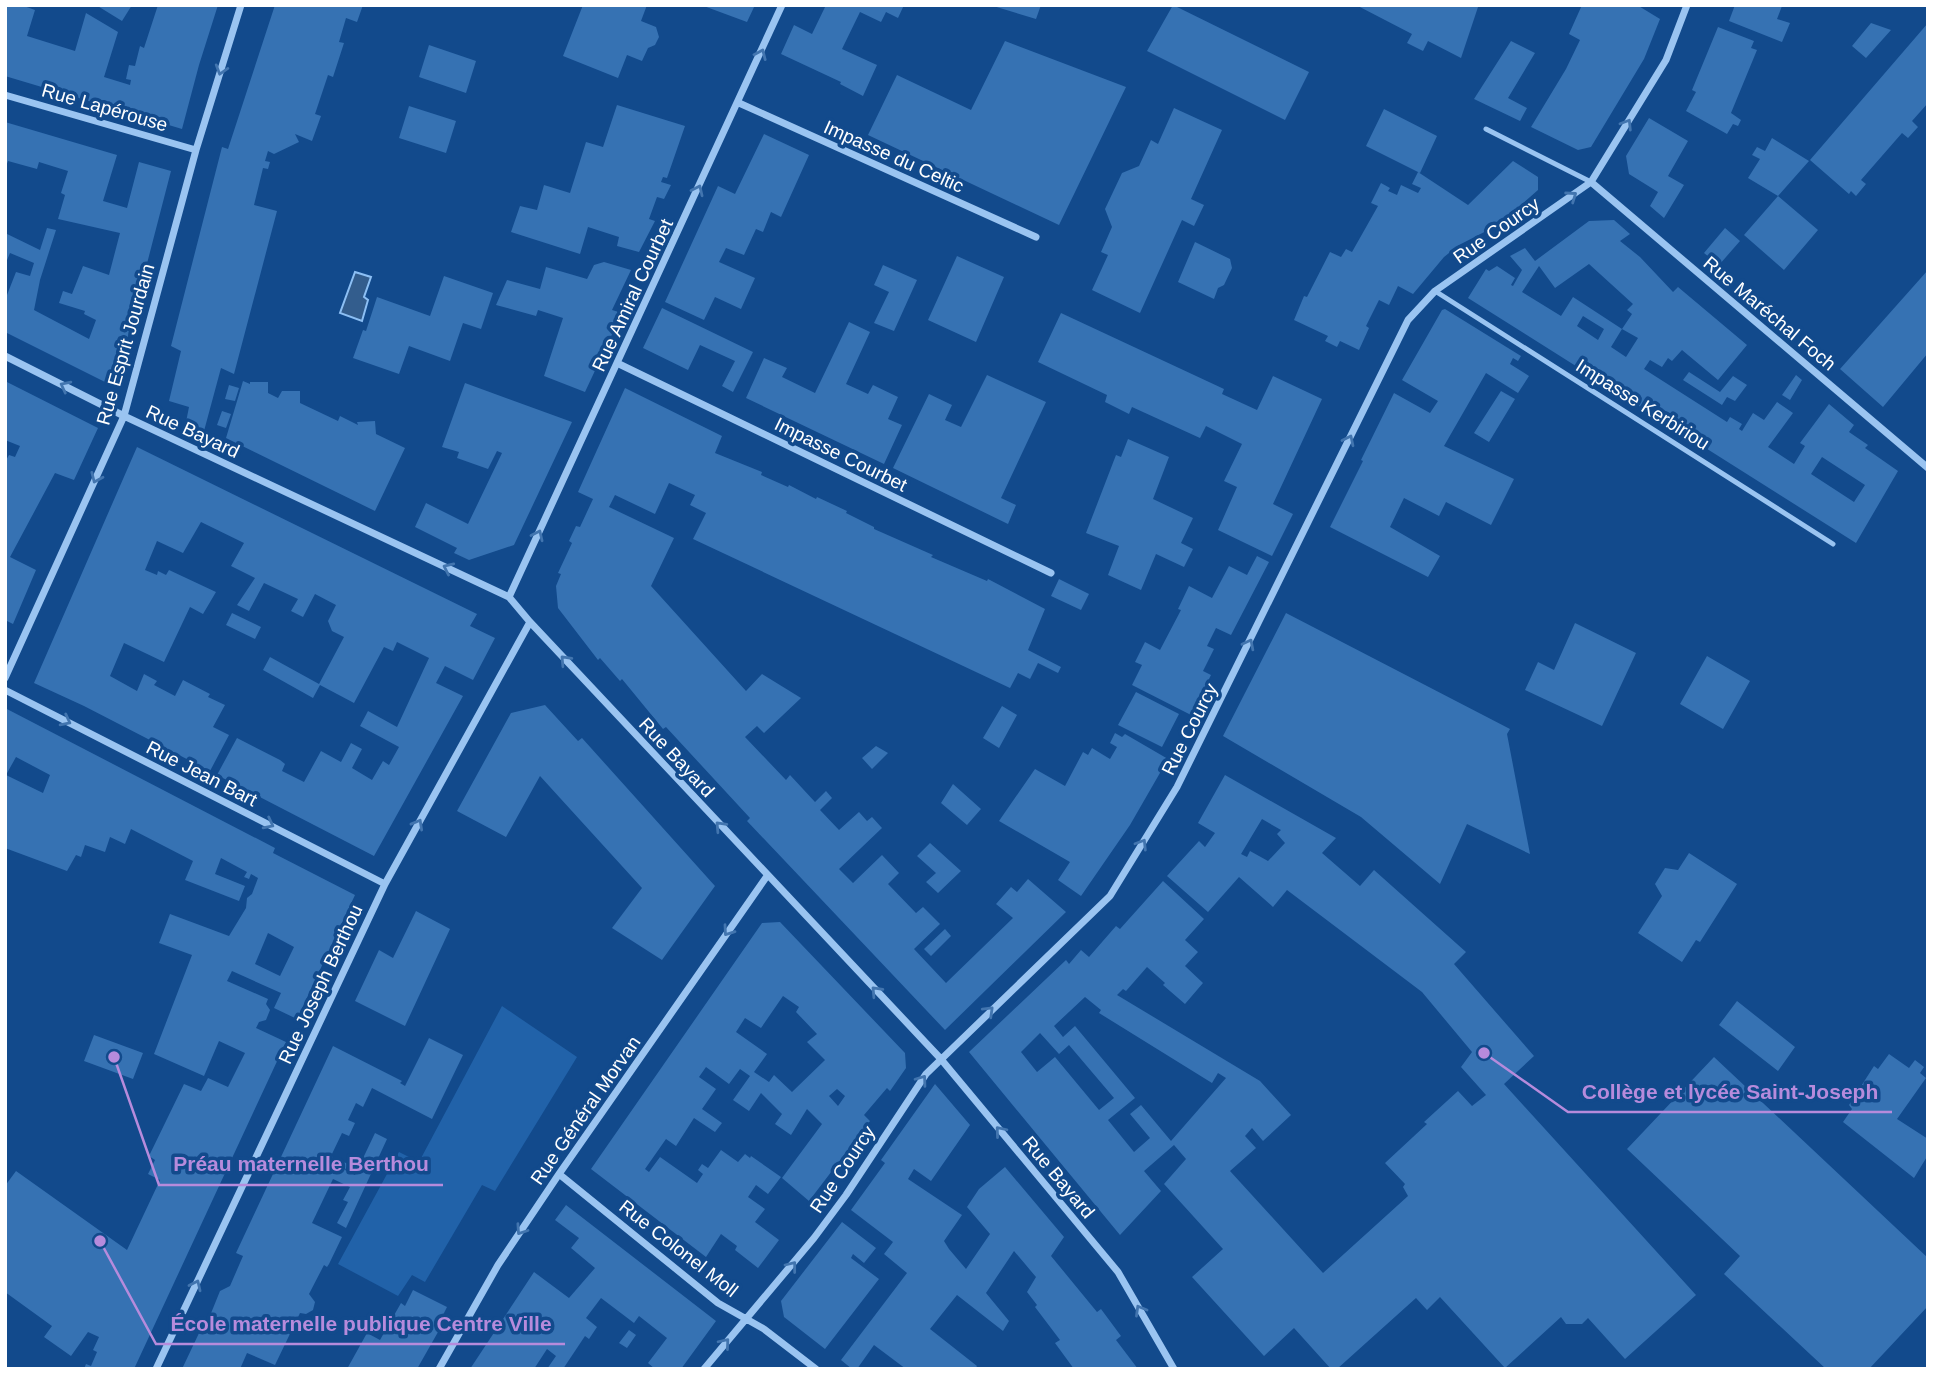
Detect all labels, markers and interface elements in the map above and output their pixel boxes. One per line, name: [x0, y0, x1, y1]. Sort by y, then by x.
one-way arrow: [753, 49, 767, 61]
one-way arrow: [215, 64, 230, 76]
street label: Rue Lapérouse: [40, 79, 170, 135]
street label: Impasse du Celtic: [821, 116, 967, 197]
one-way arrow: [1618, 119, 1631, 132]
one-way arrow: [690, 185, 704, 197]
one-way arrow: [1564, 191, 1577, 204]
street label: Rue Courcy: [1449, 193, 1544, 268]
street label: Rue Amiral Courbet: [588, 215, 677, 375]
street label: Rue Maréchal Foch: [1699, 252, 1840, 375]
street label: Rue Esprit Jourdain: [92, 261, 159, 427]
street label: Impasse Kerbiriou: [1572, 355, 1713, 454]
one-way arrow: [59, 380, 72, 394]
street label: Rue Bayard: [143, 401, 243, 462]
street label: Impasse Courbet: [771, 413, 911, 496]
one-way arrow: [1341, 435, 1355, 447]
one-way arrow: [90, 471, 104, 483]
one-way arrow: [530, 530, 544, 542]
one-way arrow: [443, 562, 455, 576]
one-way arrow: [1240, 639, 1254, 651]
one-way arrow: [561, 655, 573, 668]
street label: Rue Courcy: [1157, 679, 1222, 779]
one-way arrow: [59, 713, 71, 727]
street label: Rue Bayard: [635, 713, 719, 801]
street label: Rue Jean Bart: [143, 737, 261, 811]
one-way arrow: [262, 816, 274, 830]
one-way arrow: [410, 819, 423, 831]
one-way arrow: [716, 821, 729, 834]
one-way arrow: [1133, 839, 1146, 852]
street label: Rue Joseph Berthou: [274, 901, 367, 1067]
one-way arrow: [723, 924, 736, 937]
one-way arrow: [871, 986, 884, 999]
one-way arrow: [981, 1007, 994, 1020]
street label: Rue Général Morvan: [526, 1032, 645, 1189]
callout: Collège et lycée Saint-Joseph: [1568, 1070, 1892, 1112]
one-way arrow: [914, 1075, 926, 1088]
text: Collège et lycée Saint-Joseph: [1582, 1080, 1878, 1103]
street label: Rue Courcy: [806, 1121, 879, 1217]
one-way arrow: [996, 1126, 1008, 1139]
street label: Rue Bayard: [1018, 1132, 1099, 1223]
callout: Préau maternelle Berthou: [159, 1143, 443, 1185]
text: Préau maternelle Berthou: [173, 1152, 429, 1175]
street label: Rue Colonel Moll: [615, 1196, 742, 1301]
one-way arrow: [516, 1223, 529, 1236]
one-way arrow: [783, 1261, 796, 1274]
one-way arrow: [187, 1280, 201, 1292]
callout: École maternelle publique Centre Ville: [156, 1302, 565, 1344]
one-way arrow: [1135, 1304, 1148, 1317]
text: École maternelle publique Centre Ville: [170, 1312, 552, 1335]
one-way arrow: [717, 1338, 730, 1350]

